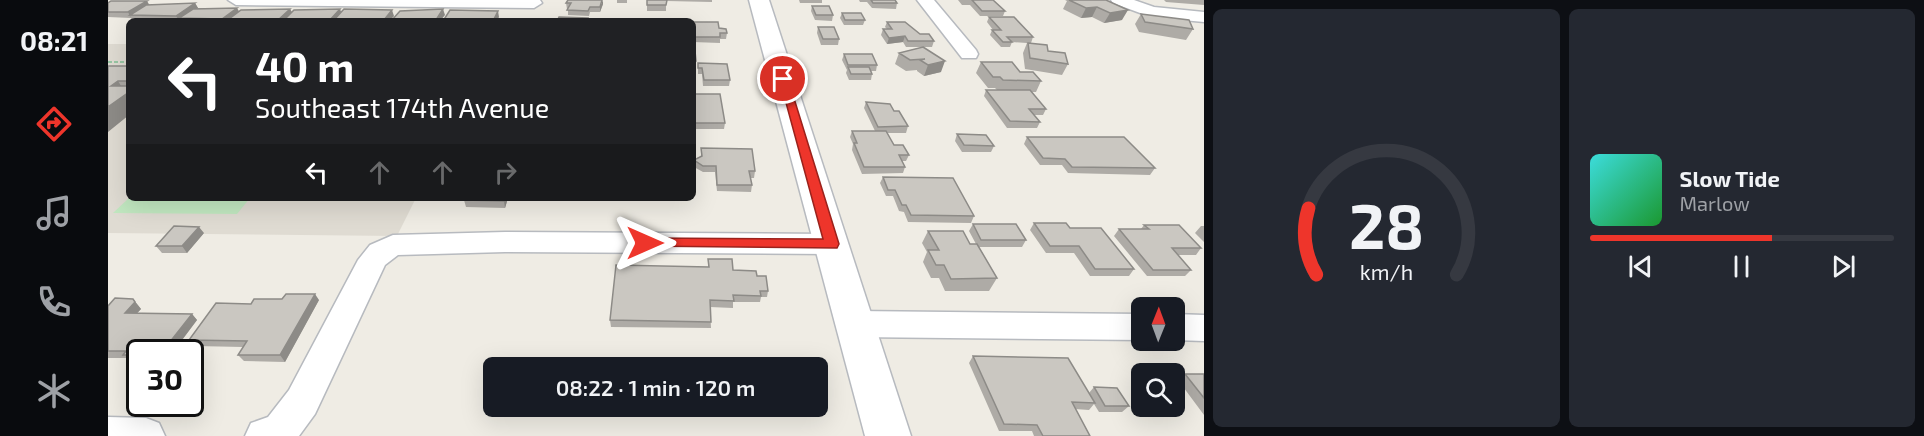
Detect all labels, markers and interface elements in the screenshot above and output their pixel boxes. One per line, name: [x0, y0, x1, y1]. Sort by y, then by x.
text: 08:21: [20, 24, 88, 56]
text: 40 m: [255, 40, 354, 90]
icon: left: [156, 42, 234, 120]
pin: [757, 53, 808, 104]
icon: arrive: [766, 62, 799, 95]
text: Southeast 174th Avenue: [255, 91, 549, 123]
icon: directions: [33, 103, 75, 145]
icon: left: [300, 156, 333, 189]
icon: ahead: [363, 156, 396, 189]
icon: ahead: [426, 156, 459, 189]
icon: right: [489, 156, 522, 189]
text: Slow Tide: [1680, 165, 1780, 191]
text: 28: [1349, 187, 1424, 262]
text: Marlow: [1680, 191, 1750, 215]
icon: music: [33, 192, 75, 234]
position arrow: [613, 211, 677, 275]
icon: previous: [1624, 250, 1657, 283]
icon: pause: [1725, 250, 1758, 283]
icon: next: [1827, 250, 1860, 283]
text: km/h: [1360, 259, 1413, 284]
icon: phone: [33, 281, 75, 323]
north arrow: [1131, 297, 1185, 351]
map controls: [1131, 297, 1185, 417]
speed limit sign: 30: [126, 339, 204, 417]
button: search: [1131, 363, 1185, 417]
icon: climate: [33, 370, 75, 412]
text: 08:22 · 1 min · 120 m: [556, 374, 755, 400]

